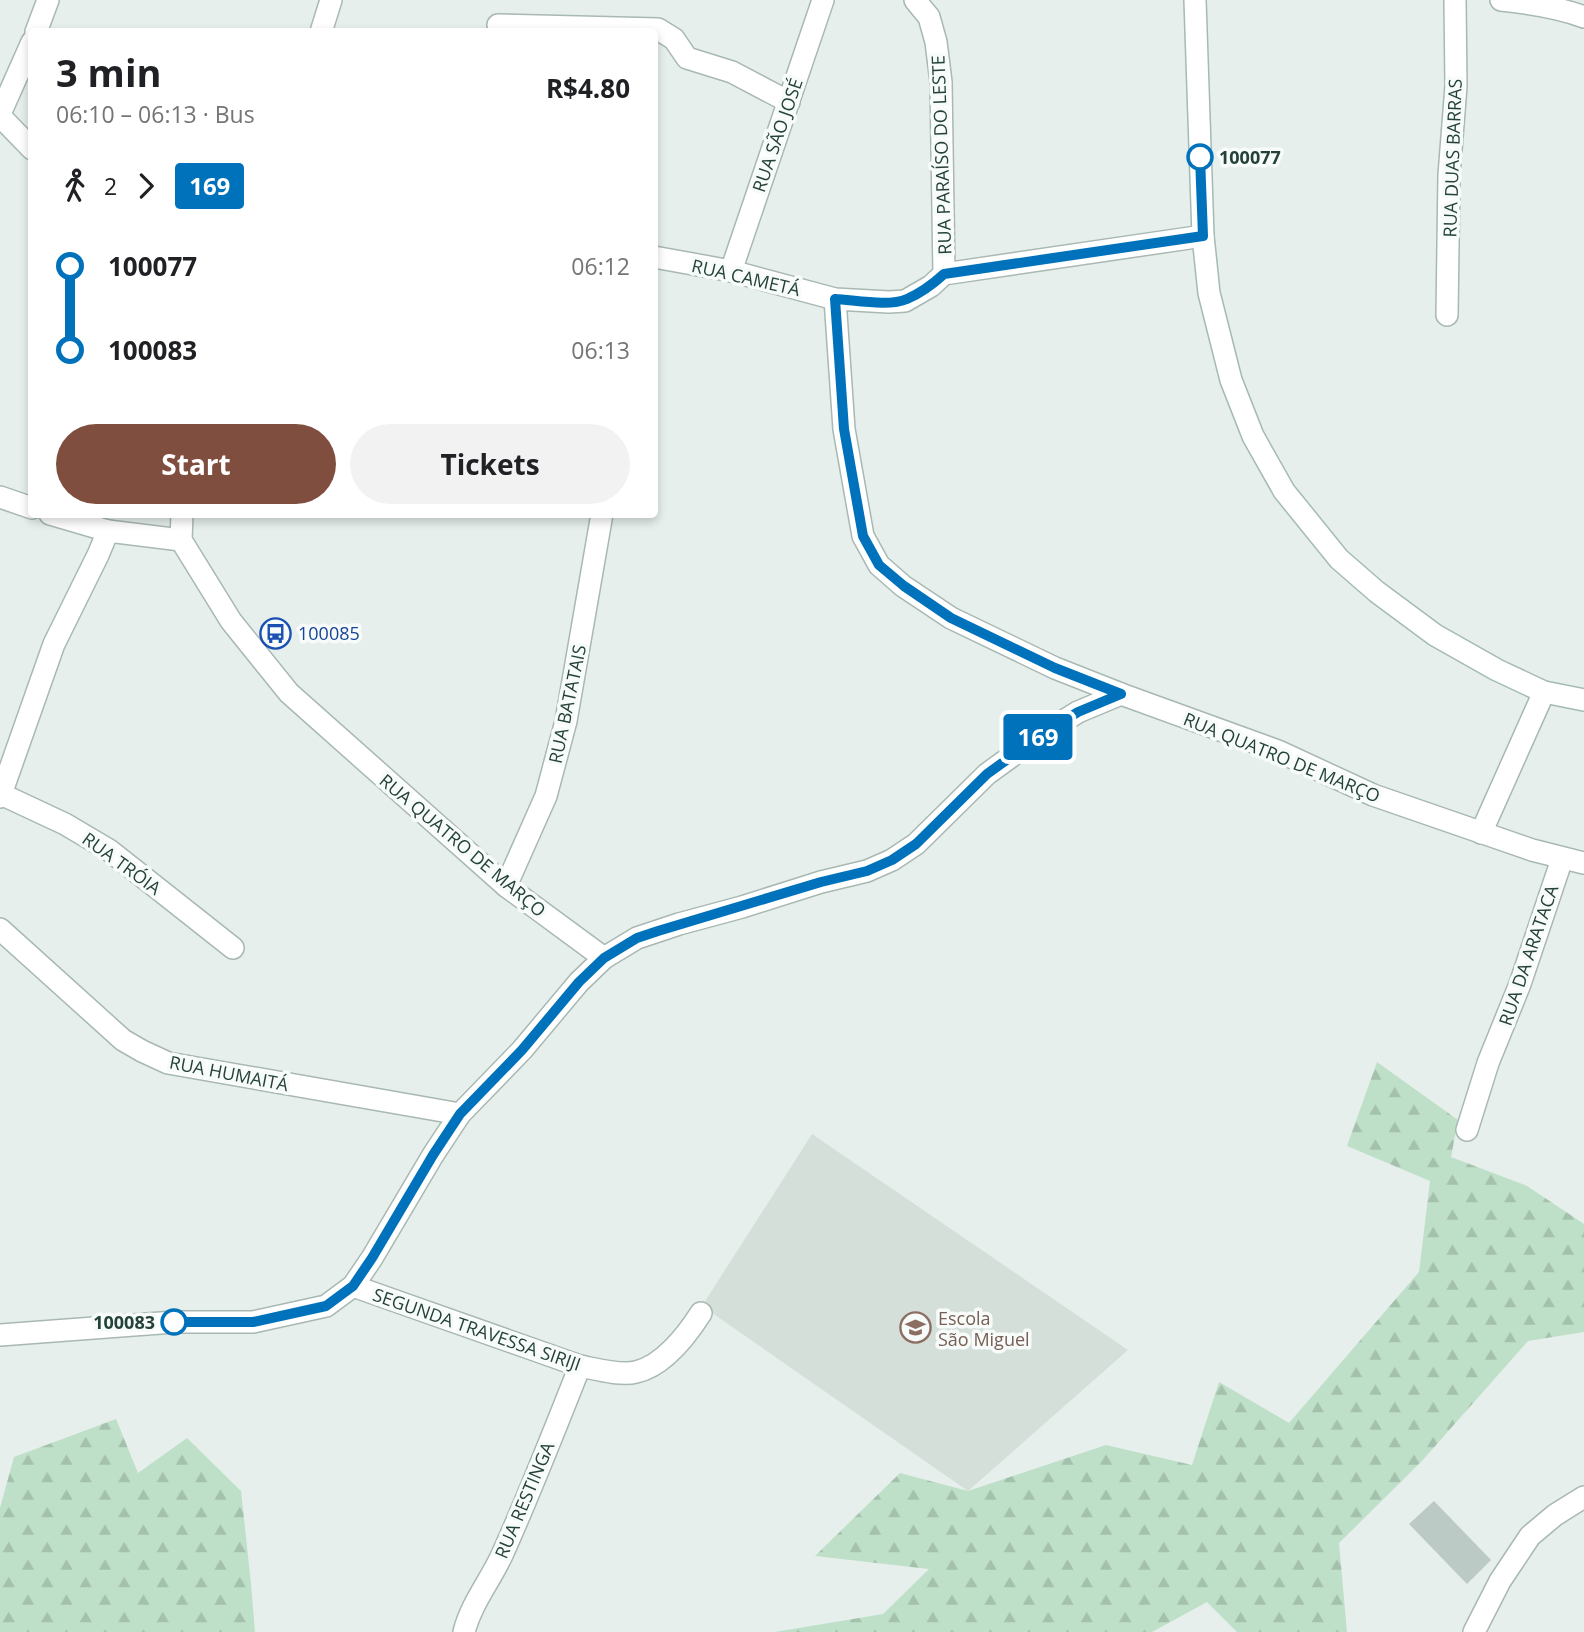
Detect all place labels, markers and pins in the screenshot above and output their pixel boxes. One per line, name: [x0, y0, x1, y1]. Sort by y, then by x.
marker: 100077: [1187, 144, 1213, 170]
place label: 100077: [1219, 145, 1281, 169]
bus stop icon: 100085: [258, 616, 292, 650]
place label: 100085: [298, 621, 360, 645]
place label: Escola São Miguel: [938, 1306, 1030, 1351]
marker: 100083: [161, 1309, 187, 1335]
place label: 100083: [93, 1310, 155, 1334]
school or university icon: Escola São Miguel: [898, 1311, 932, 1345]

